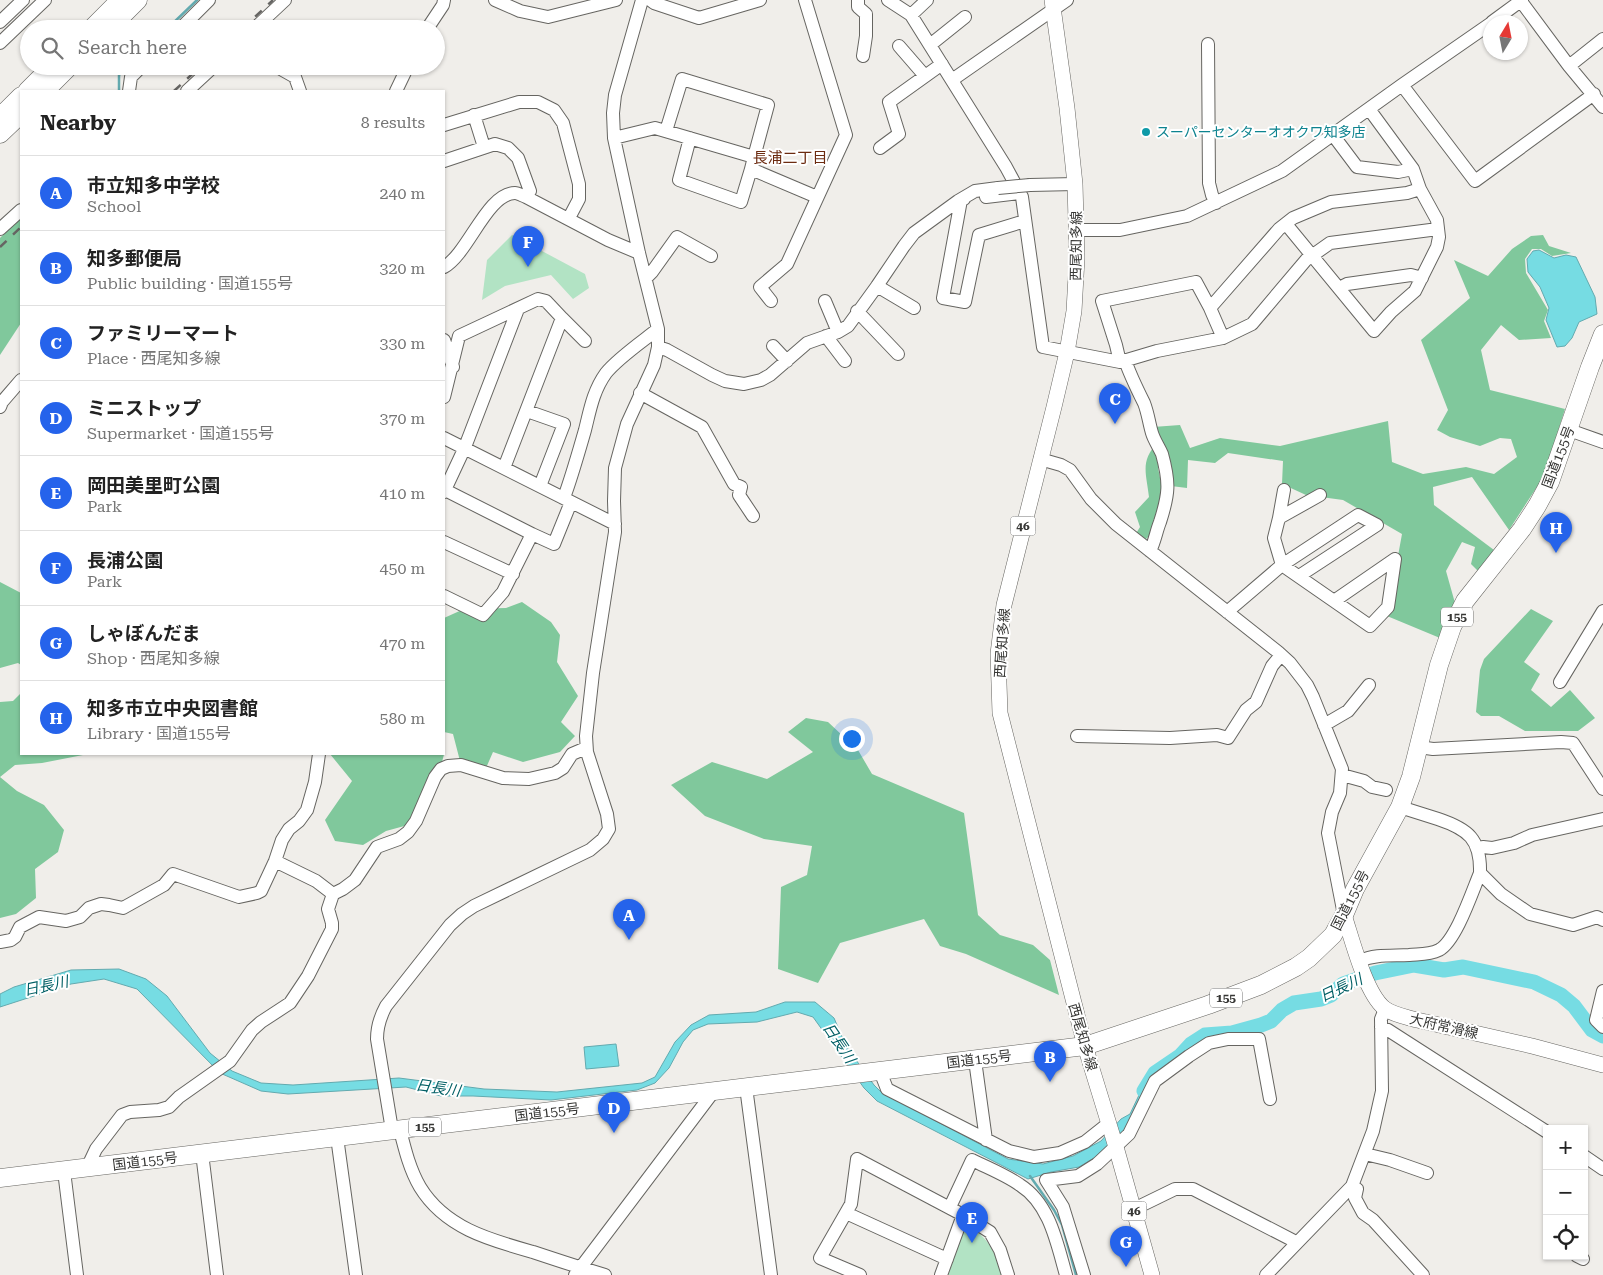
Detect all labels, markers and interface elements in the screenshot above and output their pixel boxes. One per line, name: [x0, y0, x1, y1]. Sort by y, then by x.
north arrow: [1483, 15, 1528, 60]
search box: [20, 20, 445, 75]
icon: search: [38, 34, 66, 62]
text: Search here: [78, 36, 187, 59]
text: Nearby: [40, 111, 116, 135]
text: 8 results: [361, 113, 425, 132]
place label: スーパーセンターオオクワ知多店: [1156, 124, 1366, 140]
marker: スーパーセンターオオクワ知多店: [1140, 126, 1152, 138]
district label: 長浦二丁目: [752, 149, 828, 167]
text: 市立知多中学校: [87, 174, 220, 197]
text: A: [50, 184, 62, 203]
text: 240 m: [379, 184, 425, 203]
text: School: [87, 197, 141, 216]
street label: 西尾知多線: [1067, 211, 1085, 281]
pin: F: [512, 226, 544, 267]
text: 知多郵便局: [87, 247, 182, 270]
text: B: [50, 259, 62, 278]
text: 320 m: [379, 259, 425, 278]
text: Public building · 国道155号: [87, 274, 293, 293]
text: ファミリーマート: [87, 322, 239, 345]
text: C: [50, 334, 62, 353]
text: 330 m: [379, 334, 425, 353]
text: Place · 西尾知多線: [87, 349, 221, 368]
pin: C: [1099, 383, 1131, 424]
text: ミニストップ: [87, 397, 201, 420]
text: D: [50, 409, 62, 428]
text: 370 m: [379, 409, 425, 428]
text: Supermarket · 国道155号: [87, 424, 274, 443]
street label: 国道155号: [1539, 424, 1577, 490]
text: 岡田美里町公園: [87, 474, 220, 497]
text: E: [51, 484, 61, 503]
text: 410 m: [379, 484, 425, 503]
text: Park: [87, 497, 122, 516]
pin: H: [1540, 512, 1572, 553]
road number: 46: [1010, 516, 1036, 536]
text: 長浦公園: [87, 549, 163, 572]
text: F: [51, 559, 61, 578]
text: 450 m: [379, 559, 425, 578]
text: Park: [87, 572, 122, 591]
street label: 西尾知多線: [992, 608, 1012, 678]
road number: 155: [1441, 608, 1473, 626]
text: しゃぼんだま: [87, 622, 201, 645]
text: G: [50, 634, 62, 653]
text: 470 m: [379, 634, 425, 653]
text: Shop · 西尾知多線: [87, 649, 220, 668]
text: 知多市立中央図書館: [87, 697, 258, 720]
text: H: [49, 709, 63, 728]
text: 580 m: [379, 709, 425, 728]
text: Library · 国道155号: [87, 724, 231, 743]
your location: [839, 726, 865, 752]
street label: 国道155号: [1328, 867, 1372, 933]
pin: A: [613, 899, 645, 940]
water label: 日長川: [1317, 969, 1367, 1006]
water label: 日長川: [22, 972, 72, 999]
road number: 155: [1210, 988, 1242, 1008]
street label: 西尾知多線: [1066, 1001, 1100, 1073]
street label: 大府常滑線: [1408, 1010, 1480, 1042]
water label: 日長川: [819, 1019, 860, 1068]
pin: B: [1034, 1041, 1066, 1082]
street label: 国道155号: [946, 1047, 1012, 1071]
water label: 日長川: [414, 1076, 464, 1100]
pin: D: [598, 1092, 630, 1133]
street label: 国道155号: [514, 1100, 580, 1124]
road number: 155: [409, 1118, 441, 1136]
map controls: [1543, 1125, 1588, 1260]
button: +: [1543, 1125, 1588, 1170]
street label: 国道155号: [112, 1149, 178, 1173]
button: −: [1543, 1170, 1588, 1215]
pin: E: [956, 1202, 988, 1243]
road number: 46: [1122, 1202, 1146, 1220]
button: locate: [1543, 1215, 1588, 1260]
pin: G: [1110, 1226, 1142, 1267]

